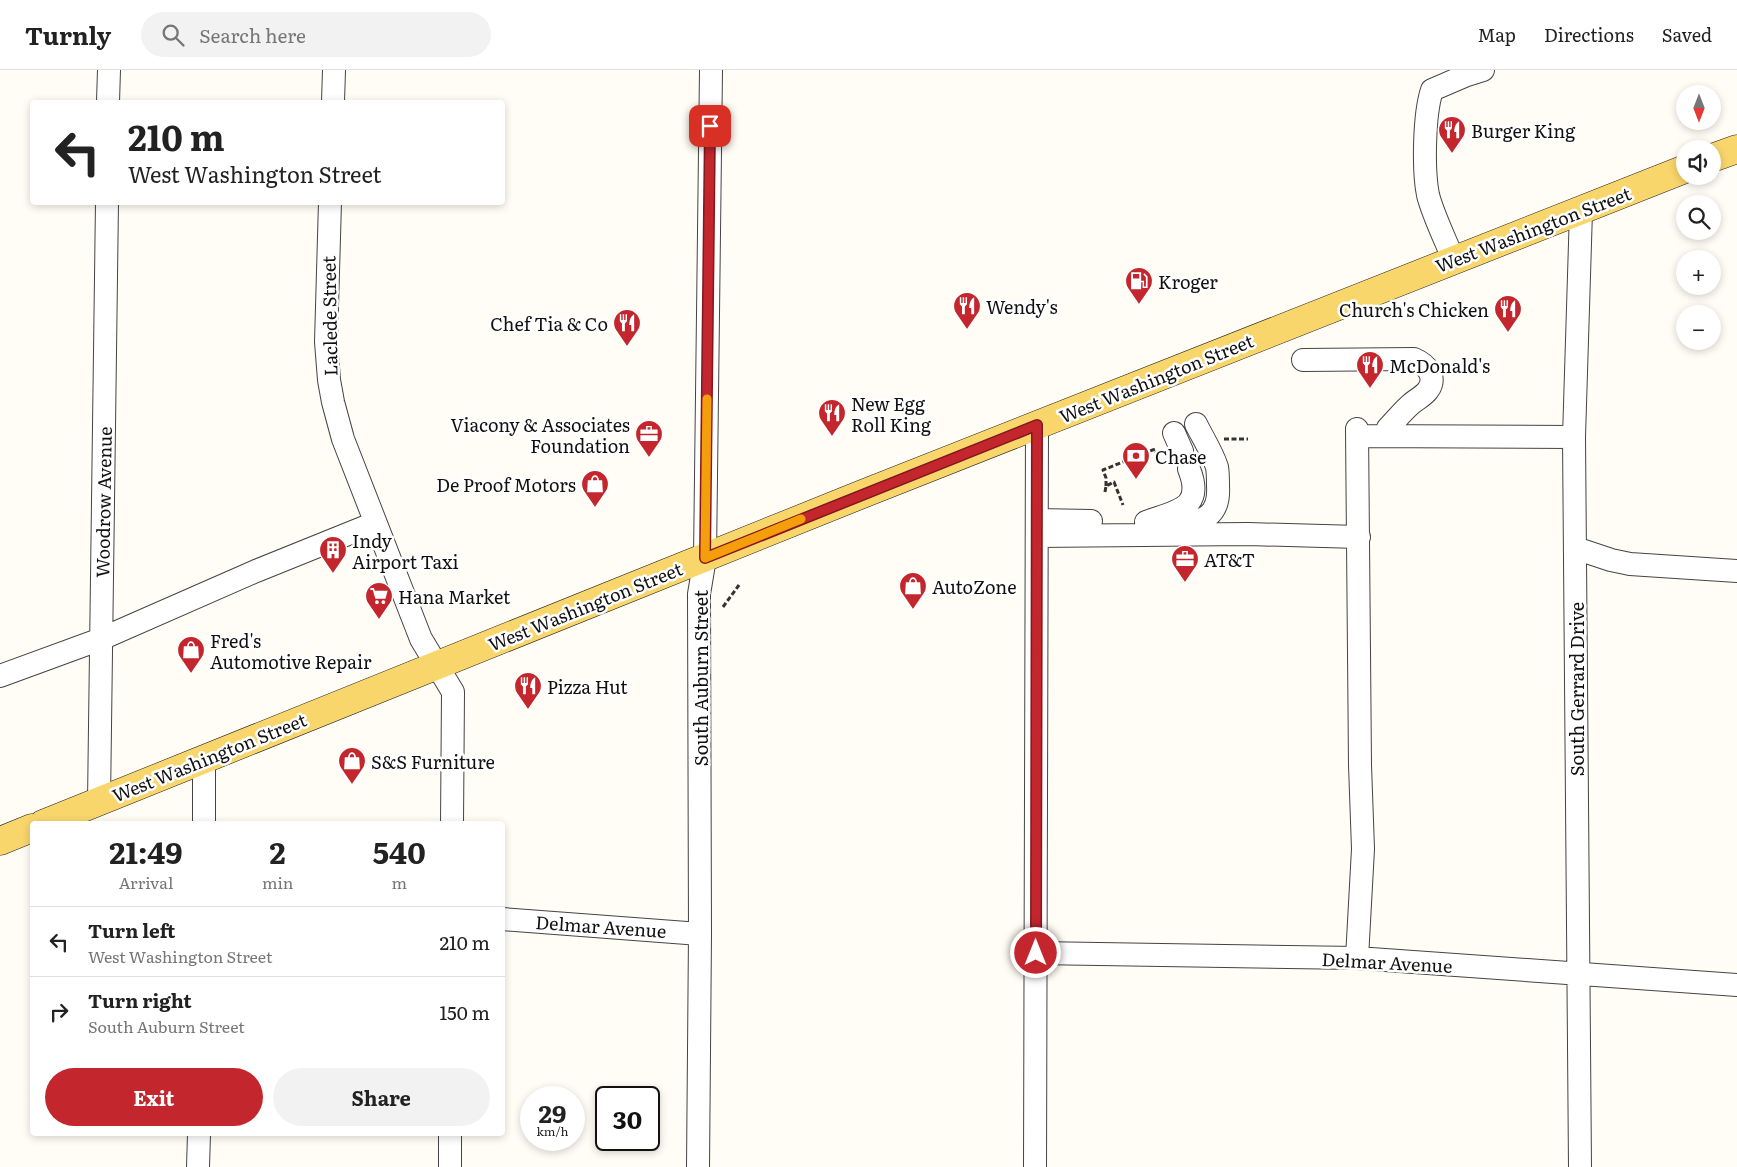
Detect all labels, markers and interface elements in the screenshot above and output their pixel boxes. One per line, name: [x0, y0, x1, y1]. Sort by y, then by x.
search box: [141, 12, 491, 57]
text: Turnly: [25, 17, 111, 52]
icon: search: [159, 21, 187, 49]
text: Search here: [199, 21, 306, 49]
text: Map: [1478, 21, 1516, 48]
text: Directions: [1544, 21, 1634, 48]
text: Saved: [1662, 21, 1712, 48]
north arrow: [1676, 85, 1721, 130]
map controls: [1676, 85, 1721, 350]
pin: [689, 105, 731, 147]
text: 210 m: [128, 110, 225, 162]
icon: arrive: [696, 112, 724, 140]
restaurant icon: Burger King: [1437, 115, 1467, 154]
place label: Burger King: [1471, 117, 1576, 144]
icon: left: [45, 120, 110, 185]
button: sound: [1676, 140, 1721, 185]
text: West Washington Street: [128, 157, 382, 190]
street label: West Washington Street: [1431, 179, 1635, 279]
button: search: [1676, 195, 1721, 240]
button: +: [1676, 250, 1721, 295]
street label: Laclede Street: [314, 255, 344, 376]
fuel station icon: Kroger: [1124, 266, 1154, 305]
place label: Kroger: [1158, 268, 1218, 295]
restaurant icon: Wendy's: [952, 291, 982, 330]
place label: Wendy's: [986, 293, 1058, 320]
restaurant icon: Church's Chicken: [1493, 294, 1523, 333]
place label: Church's Chicken: [1339, 296, 1489, 323]
button: −: [1676, 305, 1721, 350]
restaurant icon: Chef Tia & Co: [612, 308, 642, 347]
place label: Chef Tia & Co: [490, 310, 608, 337]
street label: West Washington Street: [1055, 326, 1258, 429]
restaurant icon: McDonald's: [1355, 350, 1385, 389]
place label: McDonald's: [1389, 352, 1490, 379]
place label: New Egg Roll King: [851, 390, 932, 438]
restaurant icon: New Egg Roll King: [817, 398, 847, 437]
place label: Viacony & Associates Foundation: [450, 411, 630, 459]
office icon: Viacony & Associates Foundation: [634, 419, 664, 458]
street label: Woodrow Avenue: [88, 426, 118, 578]
bank icon: Chase: [1121, 441, 1151, 480]
place label: Chase: [1155, 443, 1206, 470]
shop icon: De Proof Motors: [580, 469, 610, 508]
place label: De Proof Motors: [436, 471, 576, 498]
place label: Indy Airport Taxi: [352, 527, 459, 575]
building icon: Indy Airport Taxi: [318, 535, 348, 574]
office icon: AT&T: [1170, 544, 1200, 583]
place label: AT&T: [1204, 546, 1255, 573]
street label: West Washington Street: [484, 554, 687, 657]
shop icon: AutoZone: [898, 571, 928, 610]
place label: AutoZone: [932, 573, 1016, 600]
supermarket icon: Hana Market: [364, 581, 394, 620]
place label: Hana Market: [398, 583, 511, 610]
street label: South Auburn Street: [687, 589, 714, 766]
street label: South Gerrard Drive: [1563, 602, 1590, 776]
place label: Fred's Automotive Repair: [210, 627, 372, 675]
shop icon: Fred's Automotive Repair: [176, 635, 206, 674]
restaurant icon: Pizza Hut: [513, 671, 543, 710]
place label: Pizza Hut: [547, 673, 628, 700]
street label: West Washington Street: [108, 705, 311, 808]
shop icon: S&S Furniture: [337, 746, 367, 785]
place label: S&S Furniture: [371, 748, 495, 775]
text: 21:49: [109, 829, 183, 873]
text: 2: [270, 829, 286, 873]
text: 540: [373, 829, 426, 873]
text: Arrival: [119, 870, 173, 894]
text: min: [262, 870, 293, 894]
text: m: [391, 870, 407, 894]
street label: Delmar Avenue: [535, 908, 667, 944]
text: Turn left: [88, 916, 175, 944]
position arrow: [1009, 926, 1061, 978]
icon: left: [45, 928, 73, 956]
text: 210 m: [439, 928, 490, 956]
text: West Washington Street: [88, 944, 272, 968]
street label: Delmar Avenue: [1321, 945, 1453, 979]
text: Turn right: [88, 986, 192, 1014]
icon: right: [45, 998, 73, 1026]
text: 150 m: [439, 998, 490, 1026]
text: South Auburn Street: [88, 1014, 245, 1038]
button: Exit: [45, 1068, 263, 1126]
button: Share: [273, 1068, 490, 1126]
speed limit sign: 30: [595, 1086, 660, 1151]
text: 29: [539, 1094, 566, 1131]
text: km/h: [537, 1122, 568, 1140]

